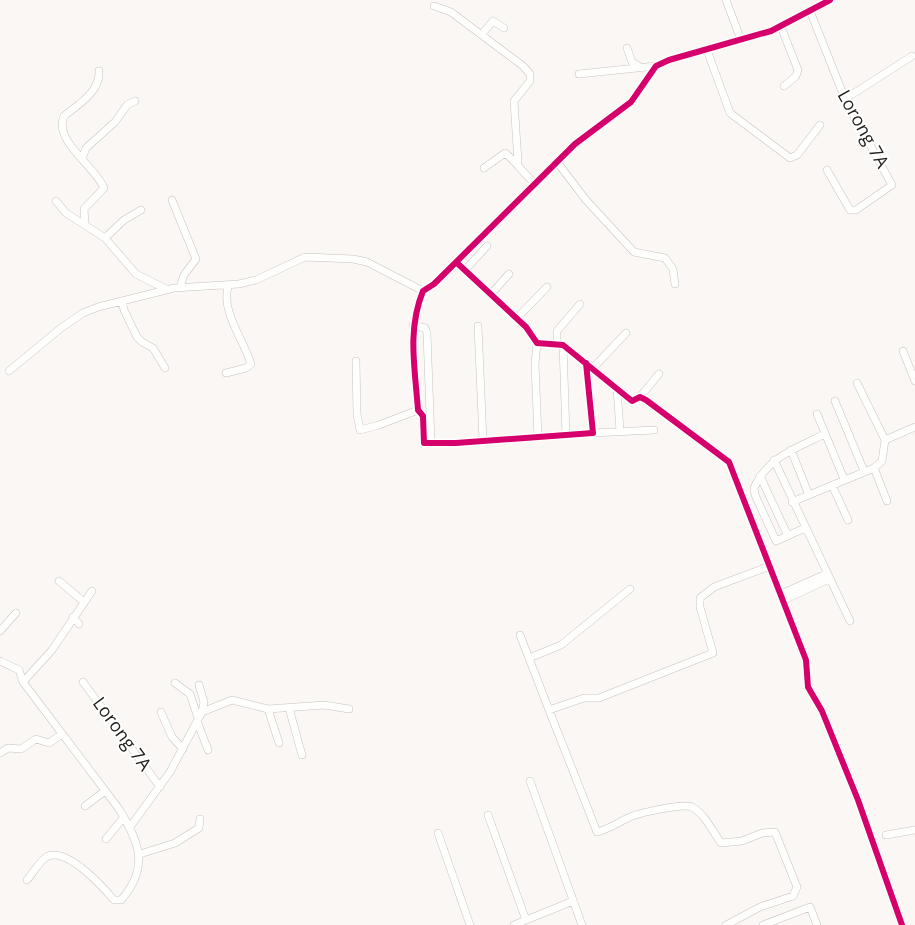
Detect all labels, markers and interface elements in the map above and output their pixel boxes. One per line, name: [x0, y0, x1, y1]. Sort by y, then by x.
street label: Lorong 7A: [833, 85, 895, 172]
street label: Lorong 7A: [88, 692, 158, 776]

